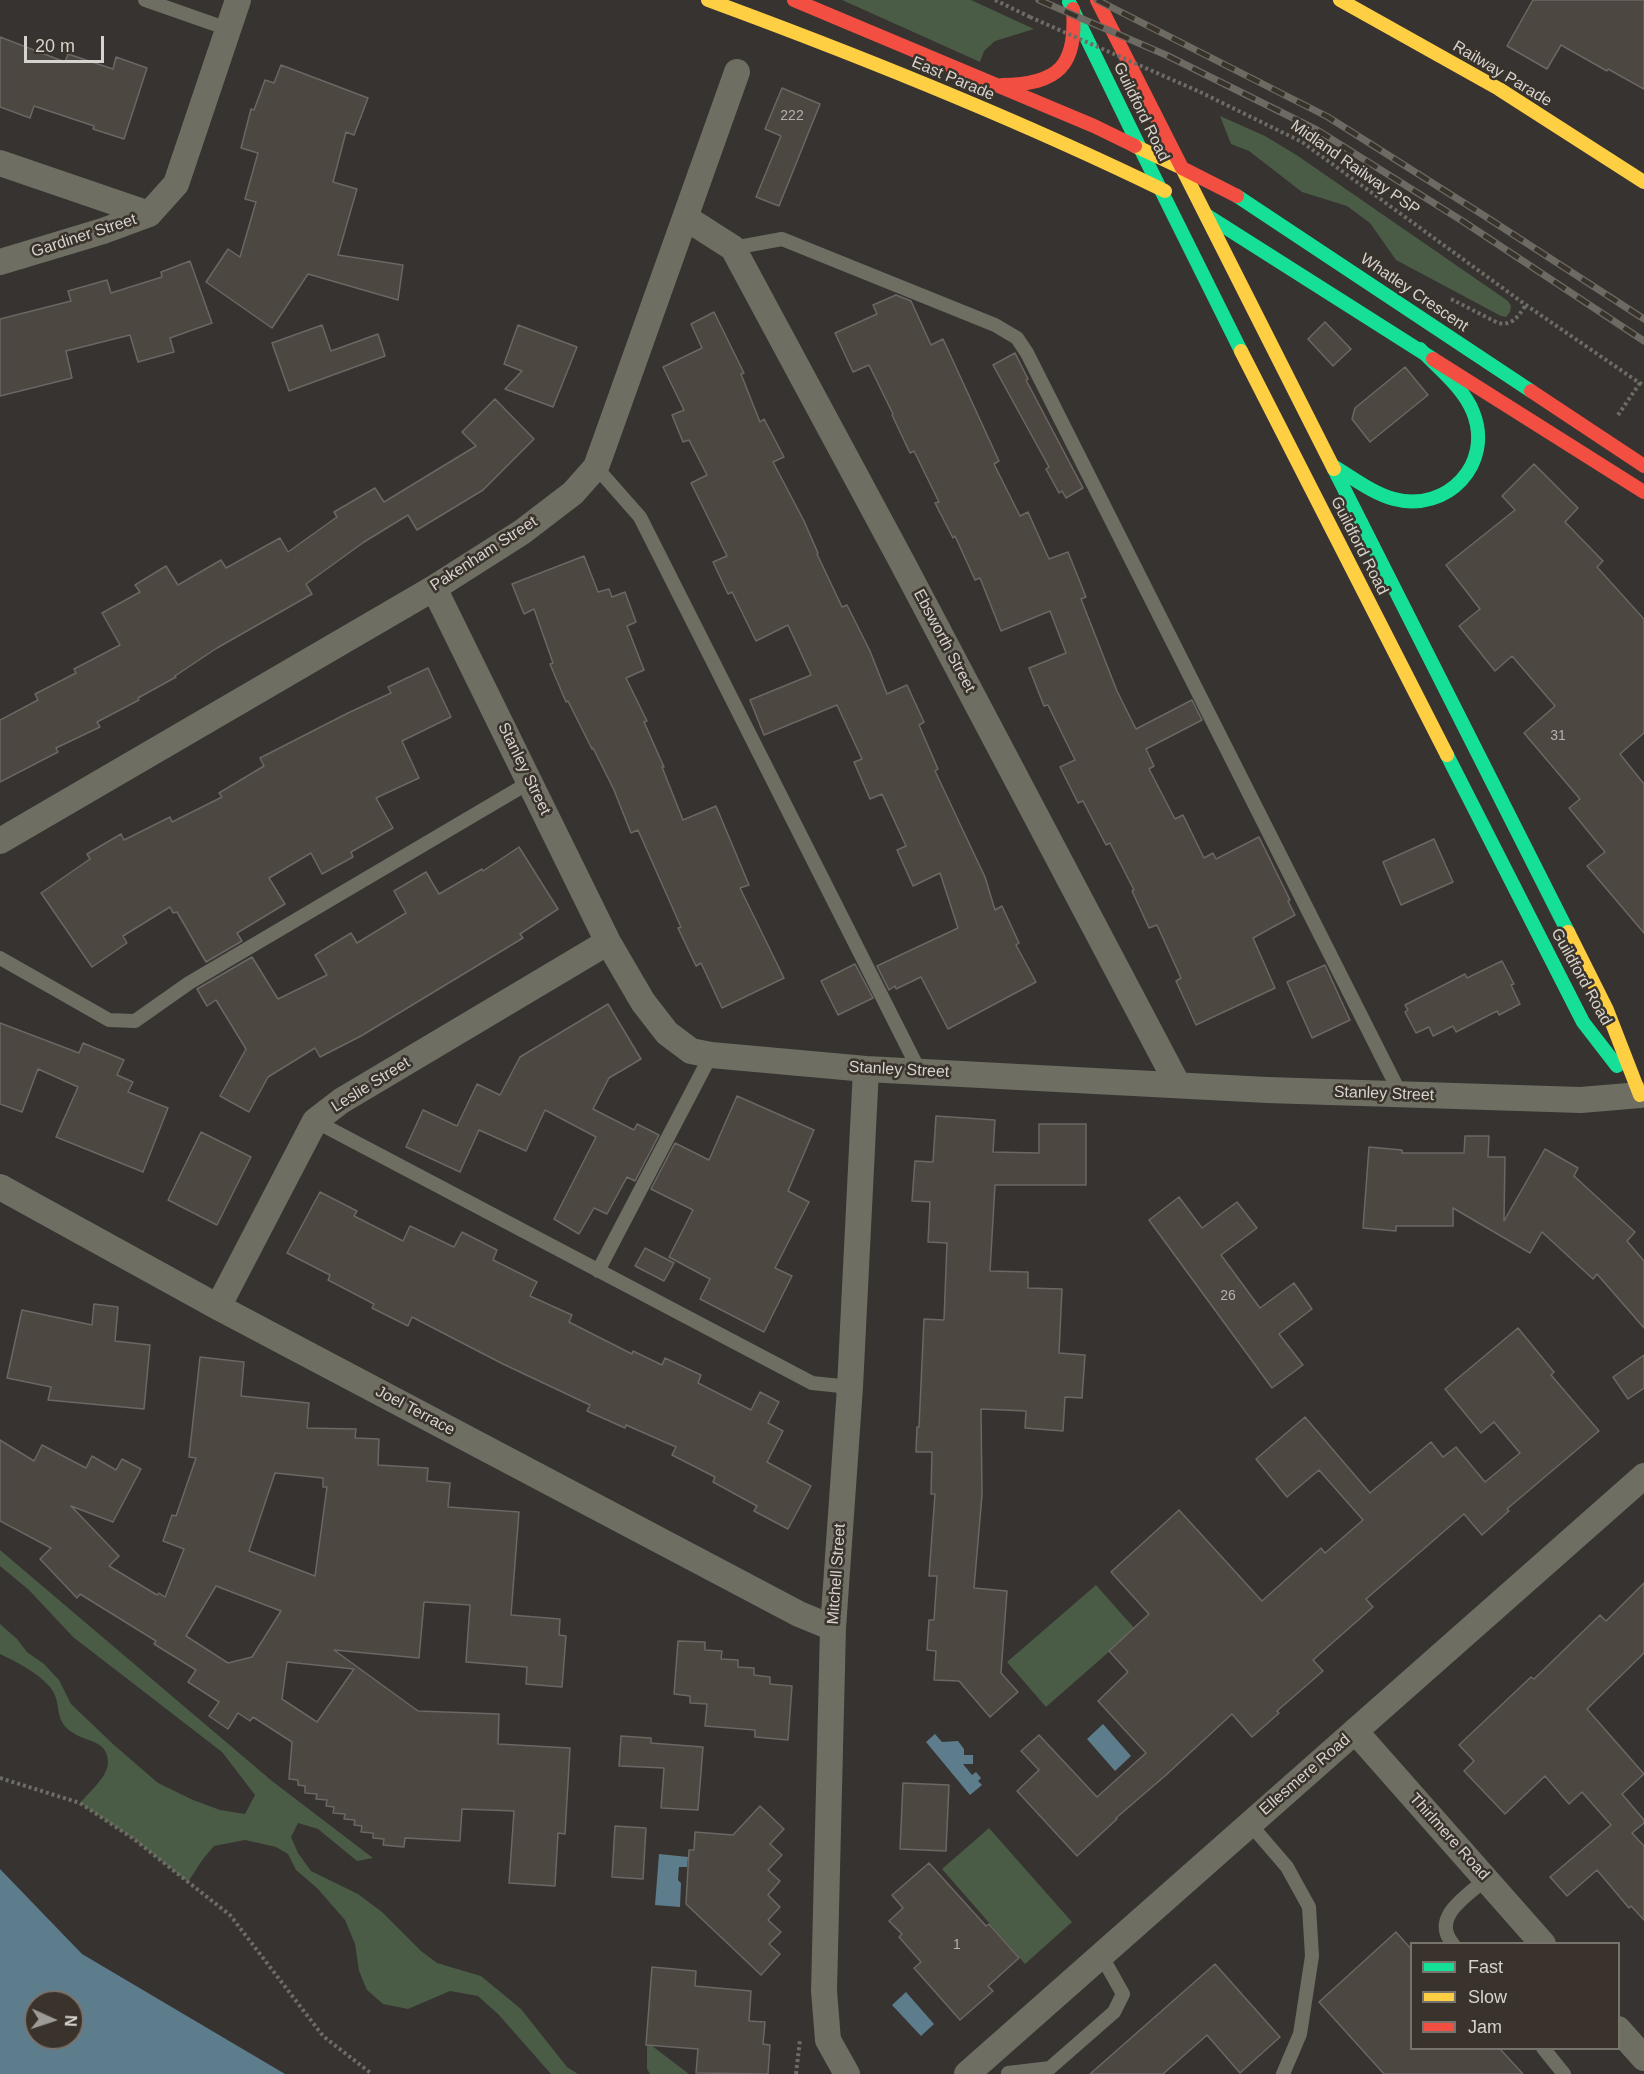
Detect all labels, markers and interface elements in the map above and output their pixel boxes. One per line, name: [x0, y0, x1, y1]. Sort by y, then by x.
scale bar: [27, 24, 106, 62]
text: 20 m: [35, 36, 75, 56]
street label: Railway Parade: [1449, 37, 1555, 111]
street label: East Parade: [909, 53, 997, 105]
street label: Guildford Road: [1109, 59, 1173, 165]
house number: 222: [780, 108, 804, 124]
street label: Midland Railway PSP: [1287, 116, 1423, 220]
street label: Gardiner Street: [29, 210, 139, 262]
street label: Whatley Crescent: [1356, 250, 1472, 336]
street label: Guildford Road: [1326, 494, 1392, 598]
street label: Pakenham Street: [427, 512, 541, 596]
street label: Ebsworth Street: [909, 586, 979, 696]
street label: Stanley Street: [493, 720, 555, 818]
house number: 31: [1550, 728, 1566, 744]
street label: Guildford Road: [1547, 925, 1615, 1029]
street label: Leslie Street: [328, 1053, 414, 1117]
street label: Stanley Street: [848, 1058, 950, 1082]
street label: Stanley Street: [1333, 1083, 1435, 1105]
house number: 26: [1220, 1288, 1236, 1304]
street label: Joel Terrace: [372, 1382, 458, 1440]
street label: Mitchell Street: [824, 1523, 850, 1625]
street label: Ellesmere Road: [1256, 1730, 1354, 1820]
street label: Thirlmere Road: [1405, 1790, 1493, 1884]
house number: 1: [953, 1937, 961, 1953]
legend: [1410, 1942, 1620, 2050]
text: Fast: [1468, 1957, 1503, 1977]
text: Slow: [1468, 1987, 1507, 2007]
north arrow: [24, 1990, 84, 2050]
text: N: [62, 2015, 79, 2027]
text: Jam: [1468, 2017, 1502, 2037]

